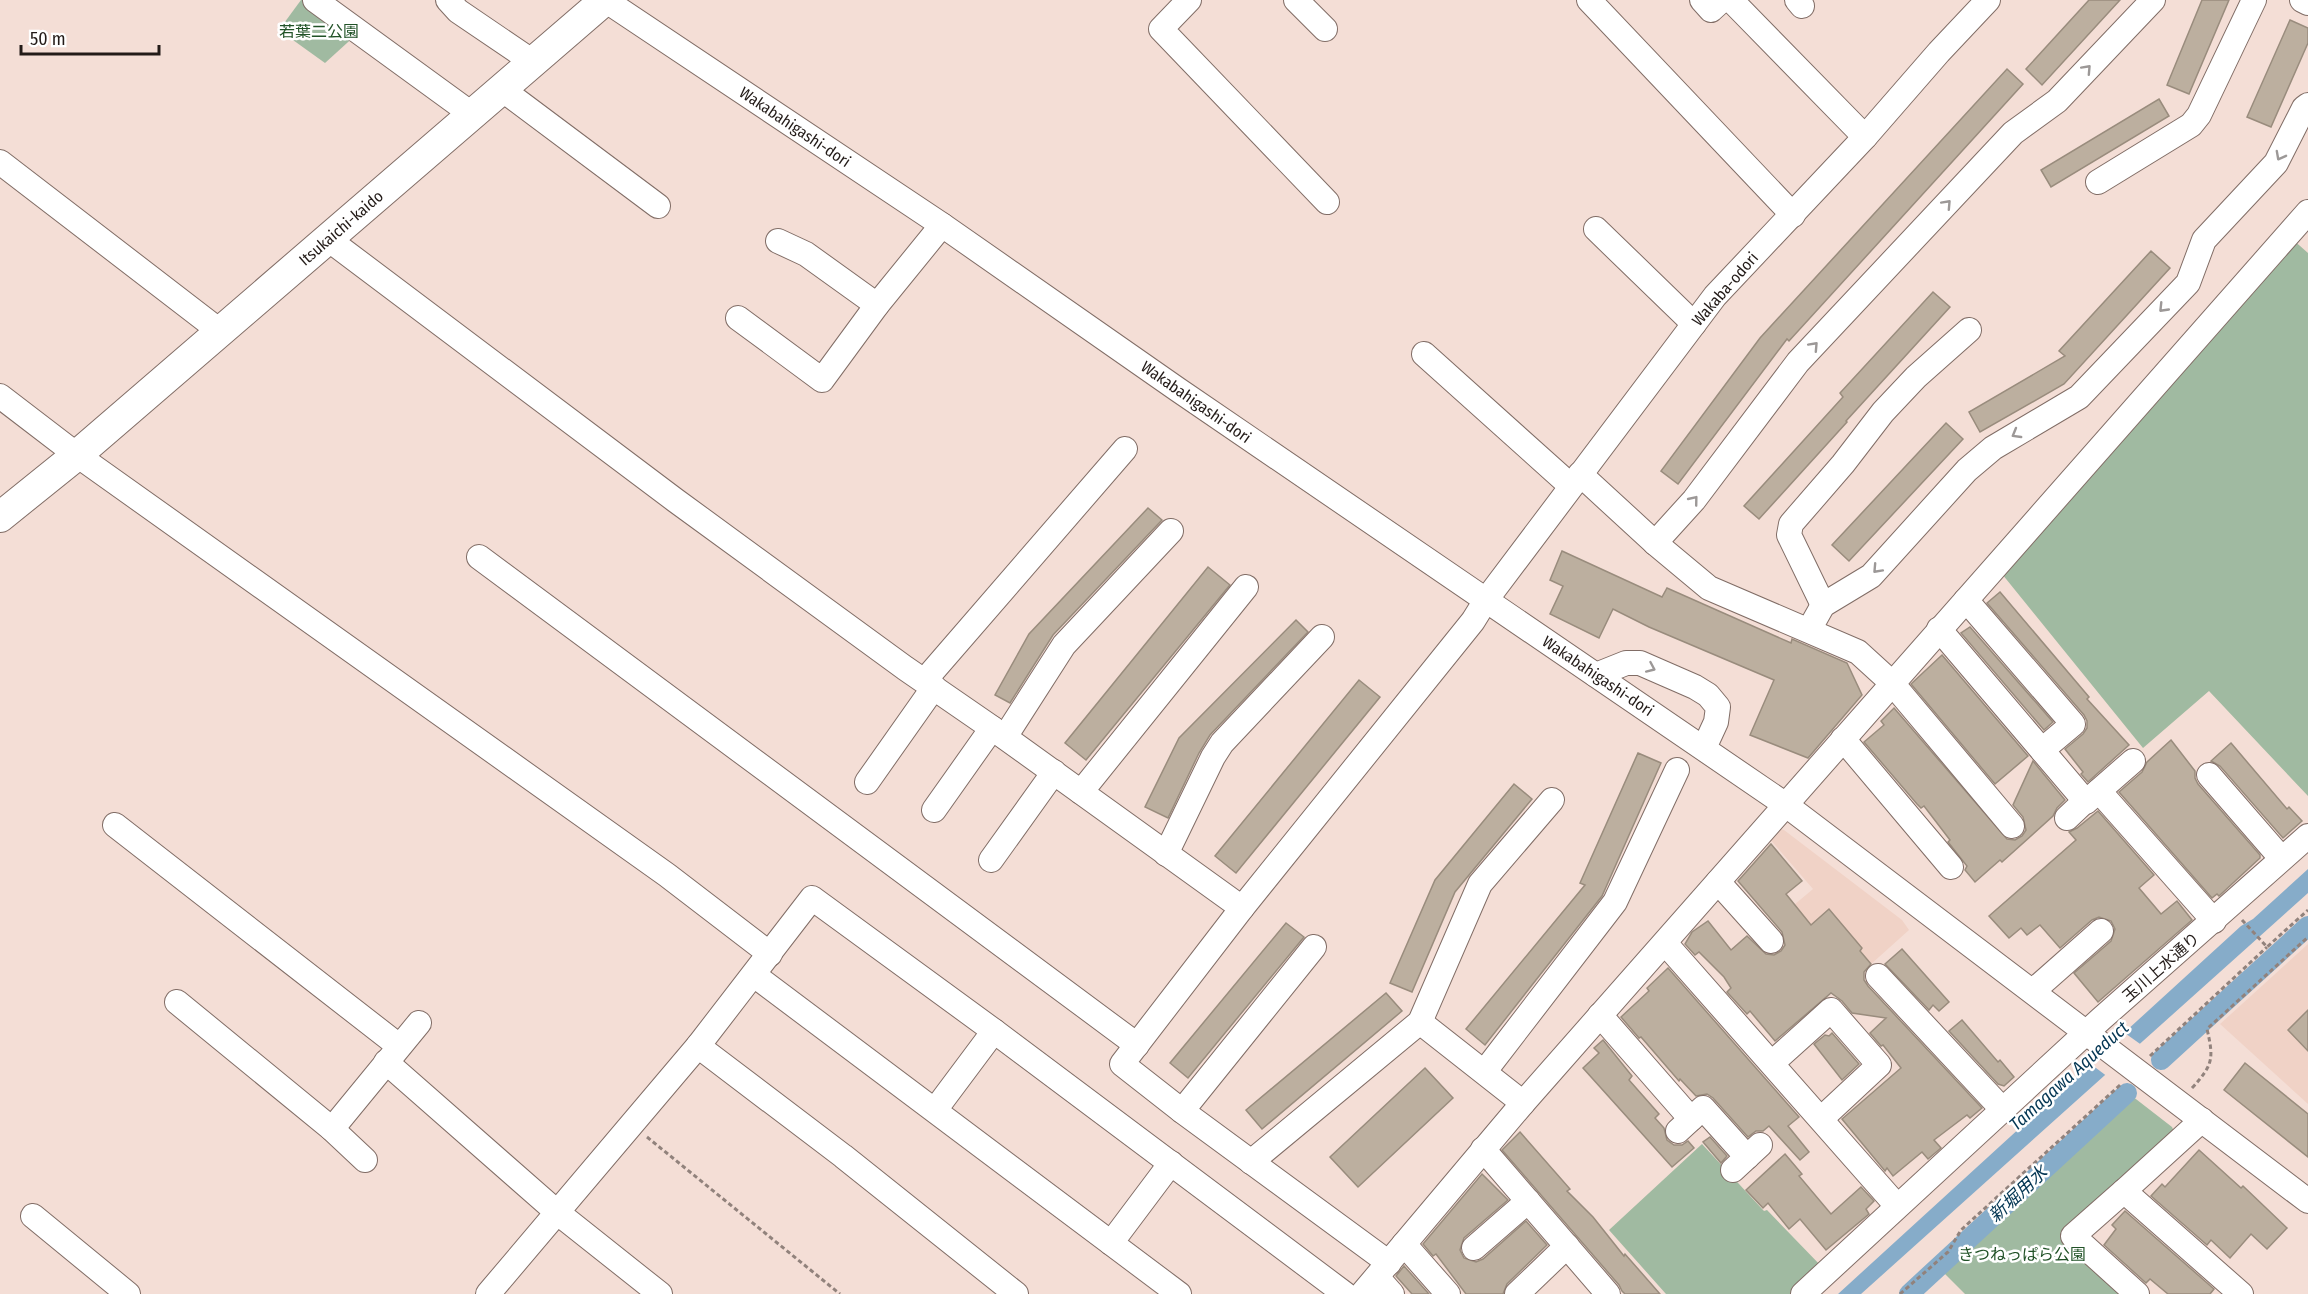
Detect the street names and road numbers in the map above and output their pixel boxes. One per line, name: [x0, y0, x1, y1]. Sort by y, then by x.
street label: Wakabahigashi-dori: [736, 83, 854, 171]
street label: Itsukaichi-kaido: [295, 186, 387, 270]
street label: Wakaba-odori: [1688, 248, 1762, 330]
street label: Wakabahigashi-dori: [1137, 357, 1255, 447]
street label: Wakabahigashi-dori: [1539, 632, 1657, 720]
street label: 玉川上水通り: [2119, 928, 2203, 1006]

